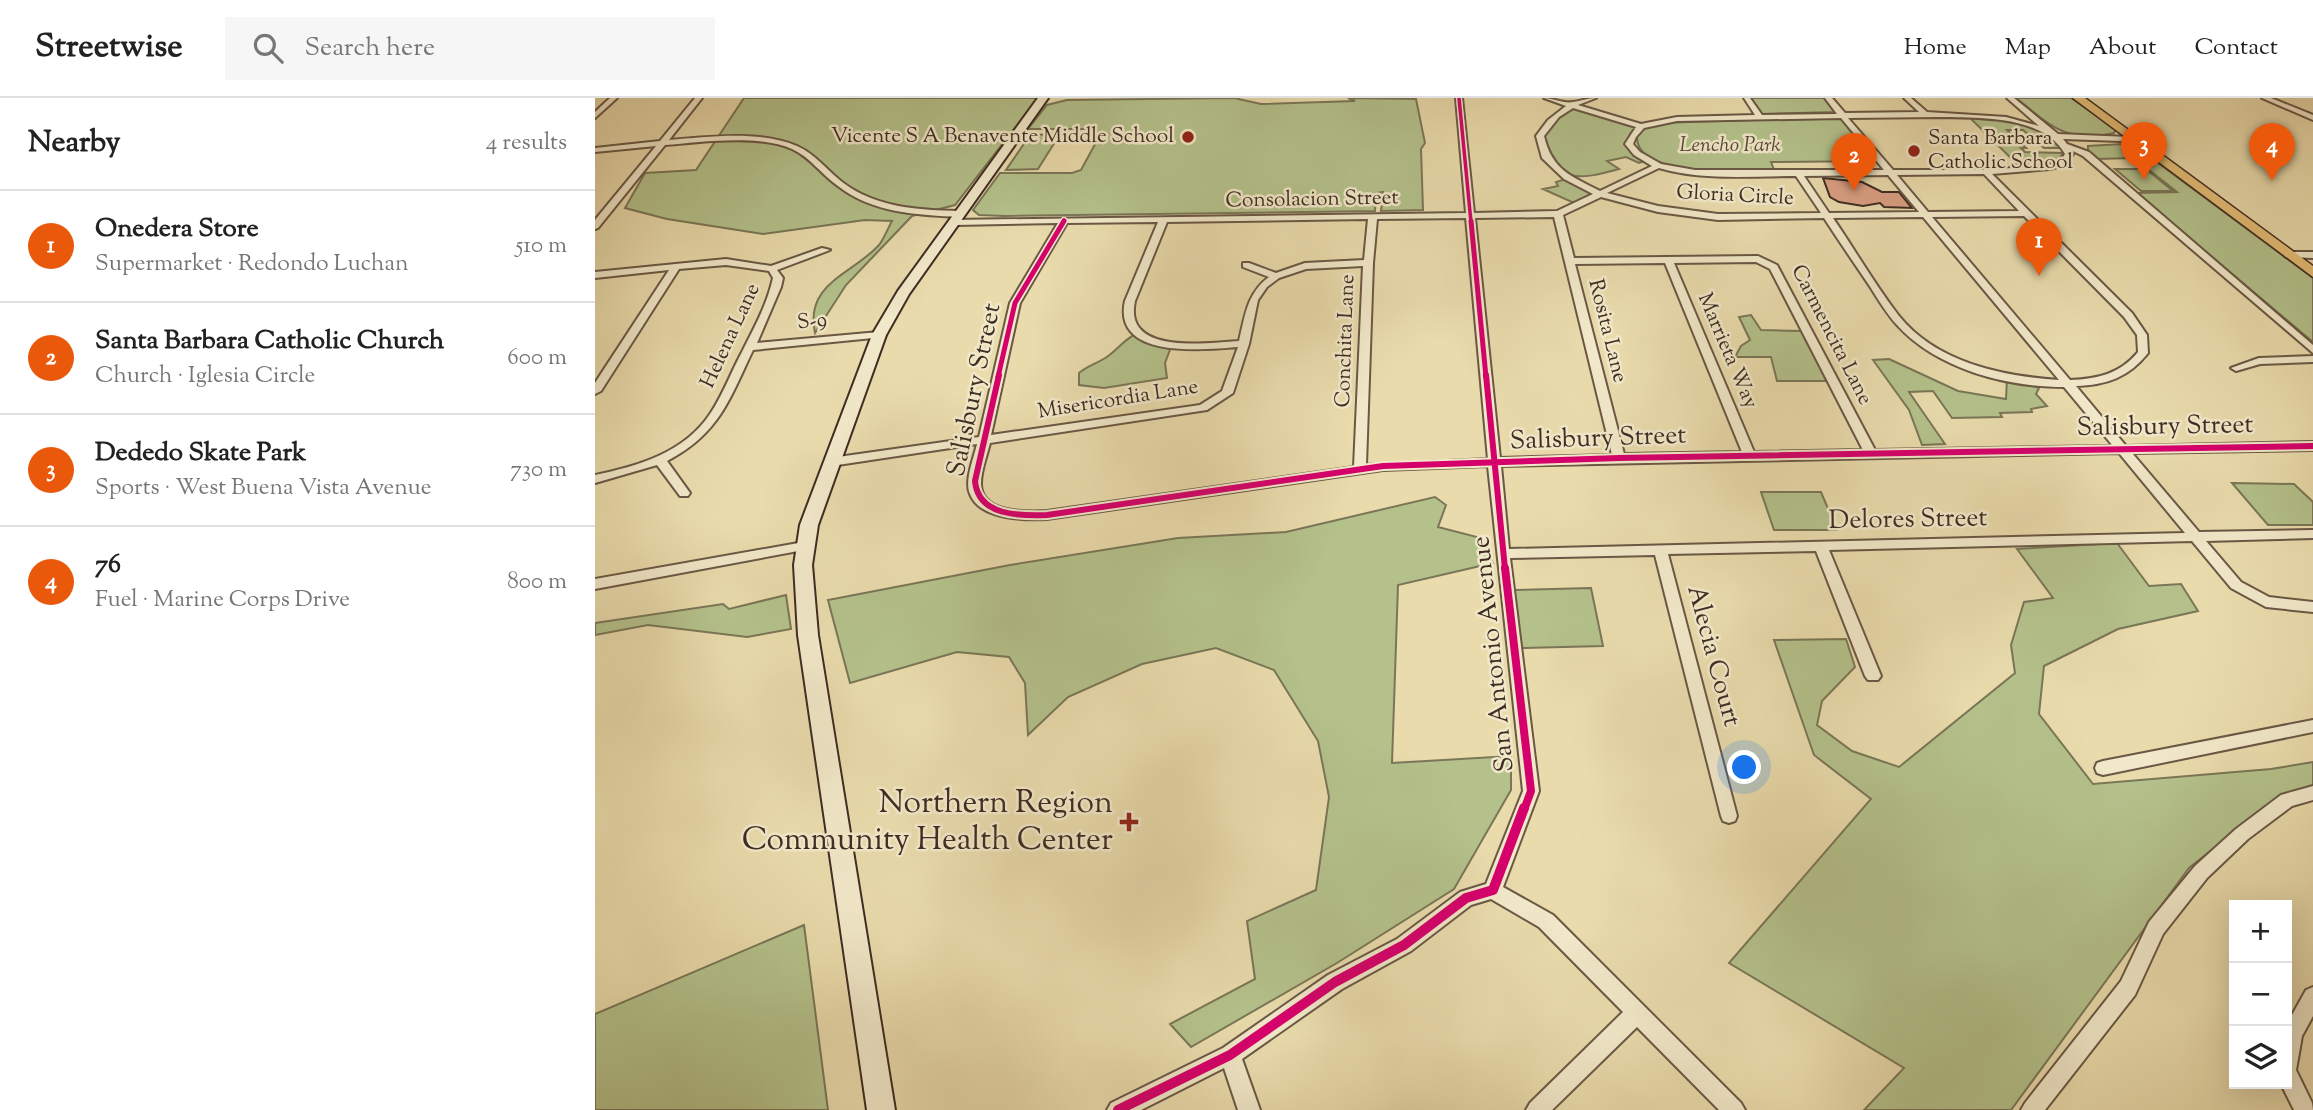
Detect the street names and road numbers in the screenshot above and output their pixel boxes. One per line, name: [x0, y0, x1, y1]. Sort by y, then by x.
street label: Gloria Circle: [1676, 178, 1794, 214]
street label: Consolacion Street: [1225, 183, 1399, 217]
street label: Carmencita Lane: [1783, 260, 1879, 410]
street label: Conchita Lane: [1329, 274, 1363, 408]
street label: Rosita Lane: [1580, 276, 1634, 386]
street label: Helena Lane: [694, 279, 768, 393]
street label: Marrieta Way: [1689, 288, 1765, 414]
street label: Salisbury Street: [939, 300, 1011, 480]
street label: S-9: [796, 306, 828, 338]
street label: Misericordia Lane: [1036, 372, 1200, 428]
street label: Salisbury Street: [2076, 407, 2254, 447]
street label: Salisbury Street: [1509, 417, 1687, 461]
street label: Delores Street: [1828, 500, 1988, 540]
street label: San Antonio Avenue: [1463, 534, 1525, 774]
street label: Alecia Court: [1676, 581, 1750, 731]

